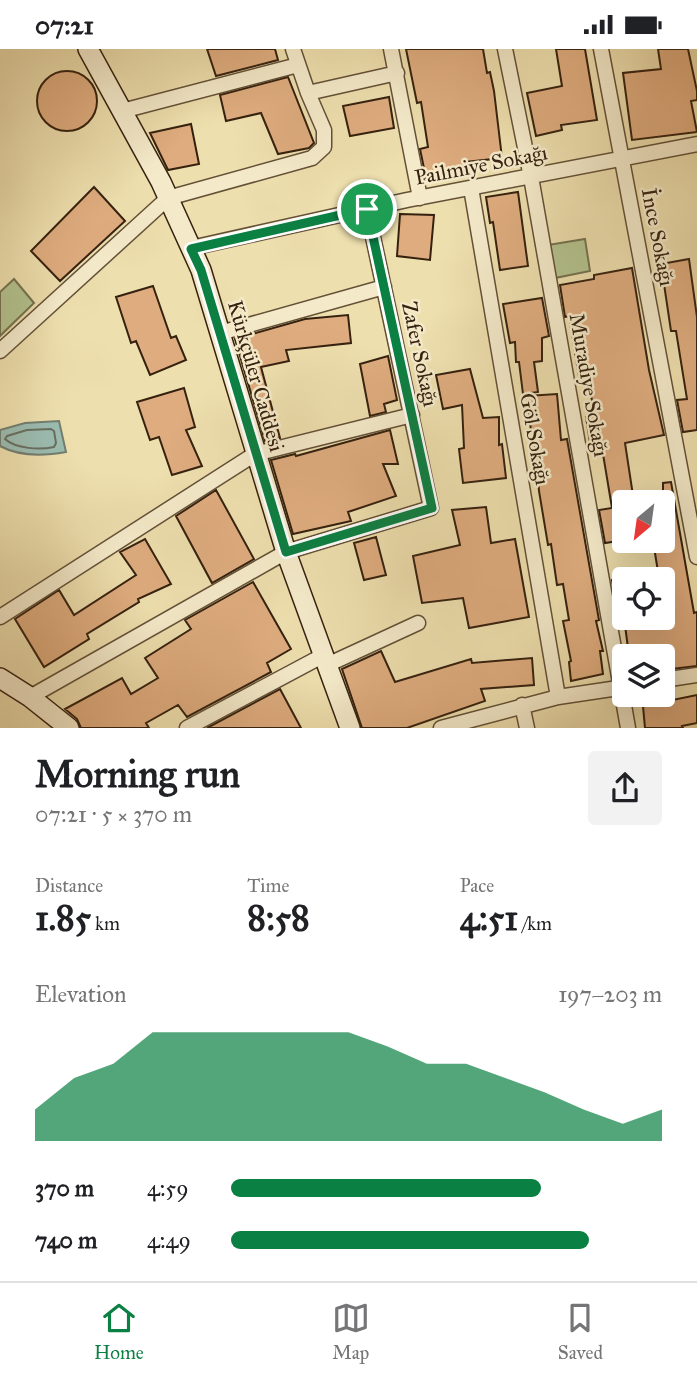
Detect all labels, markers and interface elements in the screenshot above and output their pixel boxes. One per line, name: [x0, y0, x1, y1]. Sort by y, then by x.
text: 07:21: [35, 9, 94, 41]
street label: Pailmiye Sokağı: [412, 139, 550, 191]
pin: [337, 179, 397, 239]
street label: İnce Sokağı: [636, 186, 680, 288]
icon: arrive: [348, 190, 386, 228]
street label: Kürkçüler Caddesi: [222, 297, 290, 455]
street label: Zafer Sokağı: [396, 299, 444, 409]
street label: Muradiye Sokağı: [564, 311, 614, 459]
street label: Göl Sokağı: [514, 391, 556, 487]
north arrow: [612, 490, 676, 553]
map controls: [612, 490, 675, 707]
button: locate: [612, 567, 675, 630]
button: layers: [612, 644, 675, 707]
text: Morning run: [35, 751, 240, 797]
button: share: [588, 751, 662, 825]
text: 07:21 · 5 × 370 m: [35, 800, 192, 828]
text: Distance: [35, 874, 103, 897]
text: Time: [247, 874, 289, 897]
text: Pace: [460, 874, 494, 897]
text: 1.85: [35, 897, 91, 940]
text: 8:58: [247, 897, 310, 940]
text: 4:51: [460, 897, 518, 940]
text: km: [91, 912, 120, 935]
text: /km: [518, 912, 552, 935]
text: Elevation: [35, 980, 126, 1008]
text: 197–203 m: [558, 980, 662, 1008]
text: 370 m: [35, 1174, 94, 1202]
text: 4:59: [147, 1174, 189, 1202]
text: 740 m: [35, 1226, 97, 1254]
text: 4:49: [147, 1226, 191, 1254]
tab: Home: [94, 1299, 144, 1364]
tab: Map: [332, 1299, 370, 1364]
tab: Saved: [558, 1299, 603, 1364]

